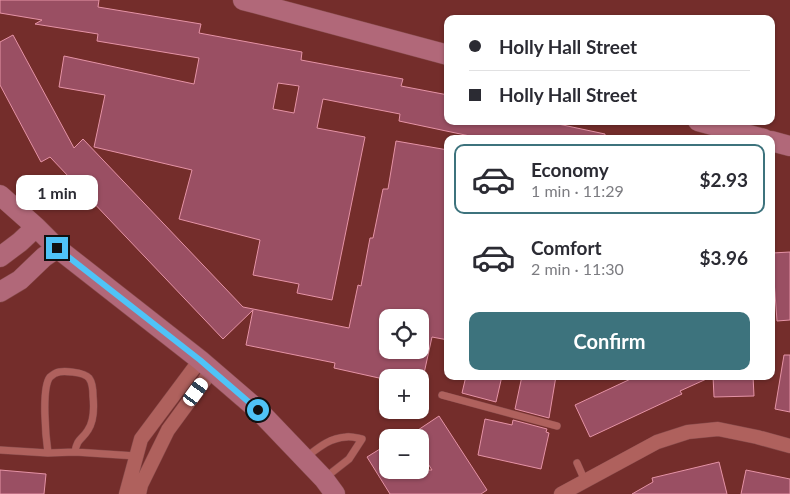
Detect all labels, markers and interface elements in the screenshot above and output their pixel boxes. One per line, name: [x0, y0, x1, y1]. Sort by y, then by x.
text: Holly Hall Street: [499, 35, 637, 58]
text: Holly Hall Street: [499, 83, 637, 106]
icon: car: [471, 157, 516, 202]
text: Economy: [531, 158, 609, 181]
text: $2.93: [699, 168, 748, 191]
callout: 1 min: [16, 176, 98, 210]
text: 1 min · 11:29: [531, 181, 624, 200]
text: 1 min: [37, 183, 77, 202]
icon: car: [471, 235, 516, 280]
text: Comfort: [531, 236, 602, 259]
route end: [46, 237, 68, 259]
text: $3.96: [699, 246, 748, 269]
text: 2 min · 11:30: [531, 259, 624, 278]
map controls: [379, 309, 429, 479]
button: locate: [379, 309, 429, 359]
button: Confirm: [469, 312, 750, 370]
button: +: [379, 369, 429, 419]
car: [181, 375, 210, 409]
route start: [247, 399, 269, 421]
button: −: [379, 429, 429, 479]

